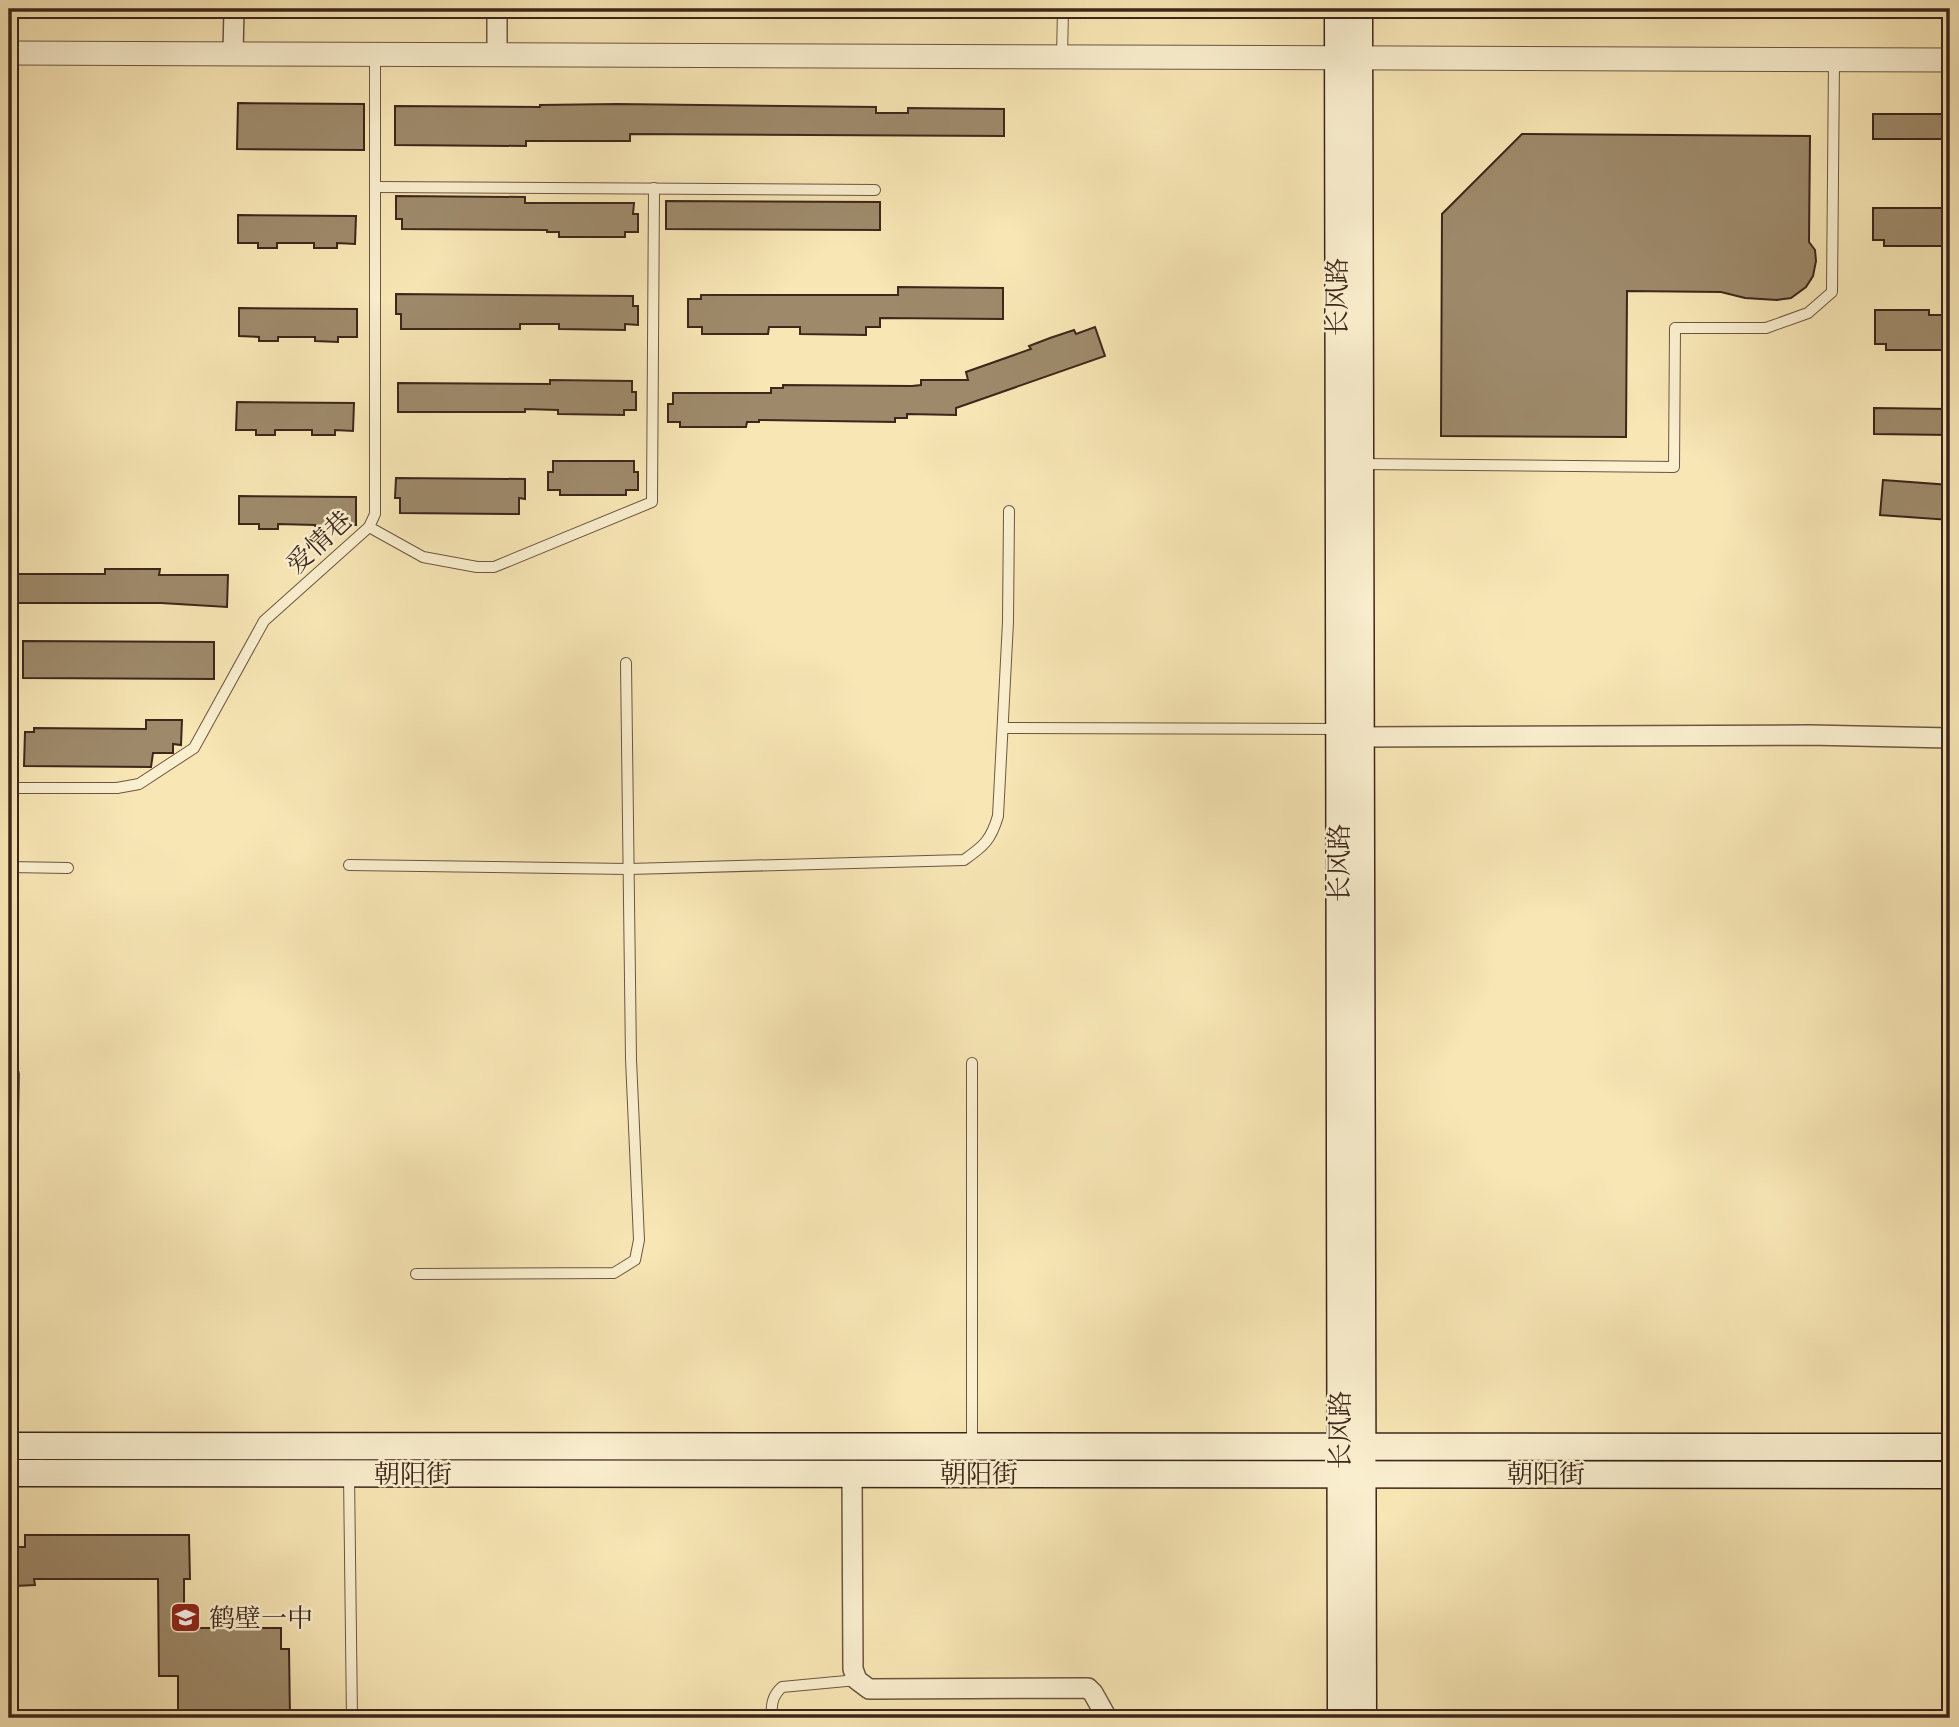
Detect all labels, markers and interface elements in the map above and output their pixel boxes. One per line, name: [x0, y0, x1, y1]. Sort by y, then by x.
street label: 长风路: [1321, 258, 1357, 336]
street label: 爱情巷: [280, 504, 361, 583]
street label: 长风路: [1323, 824, 1359, 902]
street label: 长风路: [1324, 1391, 1360, 1469]
street label: 朝阳街: [374, 1458, 452, 1494]
street label: 朝阳街: [940, 1458, 1018, 1494]
street label: 朝阳街: [1507, 1458, 1585, 1494]
school or university icon: 鹤壁一中: [169, 1601, 203, 1635]
place label: 鹤壁一中: [209, 1602, 313, 1638]

